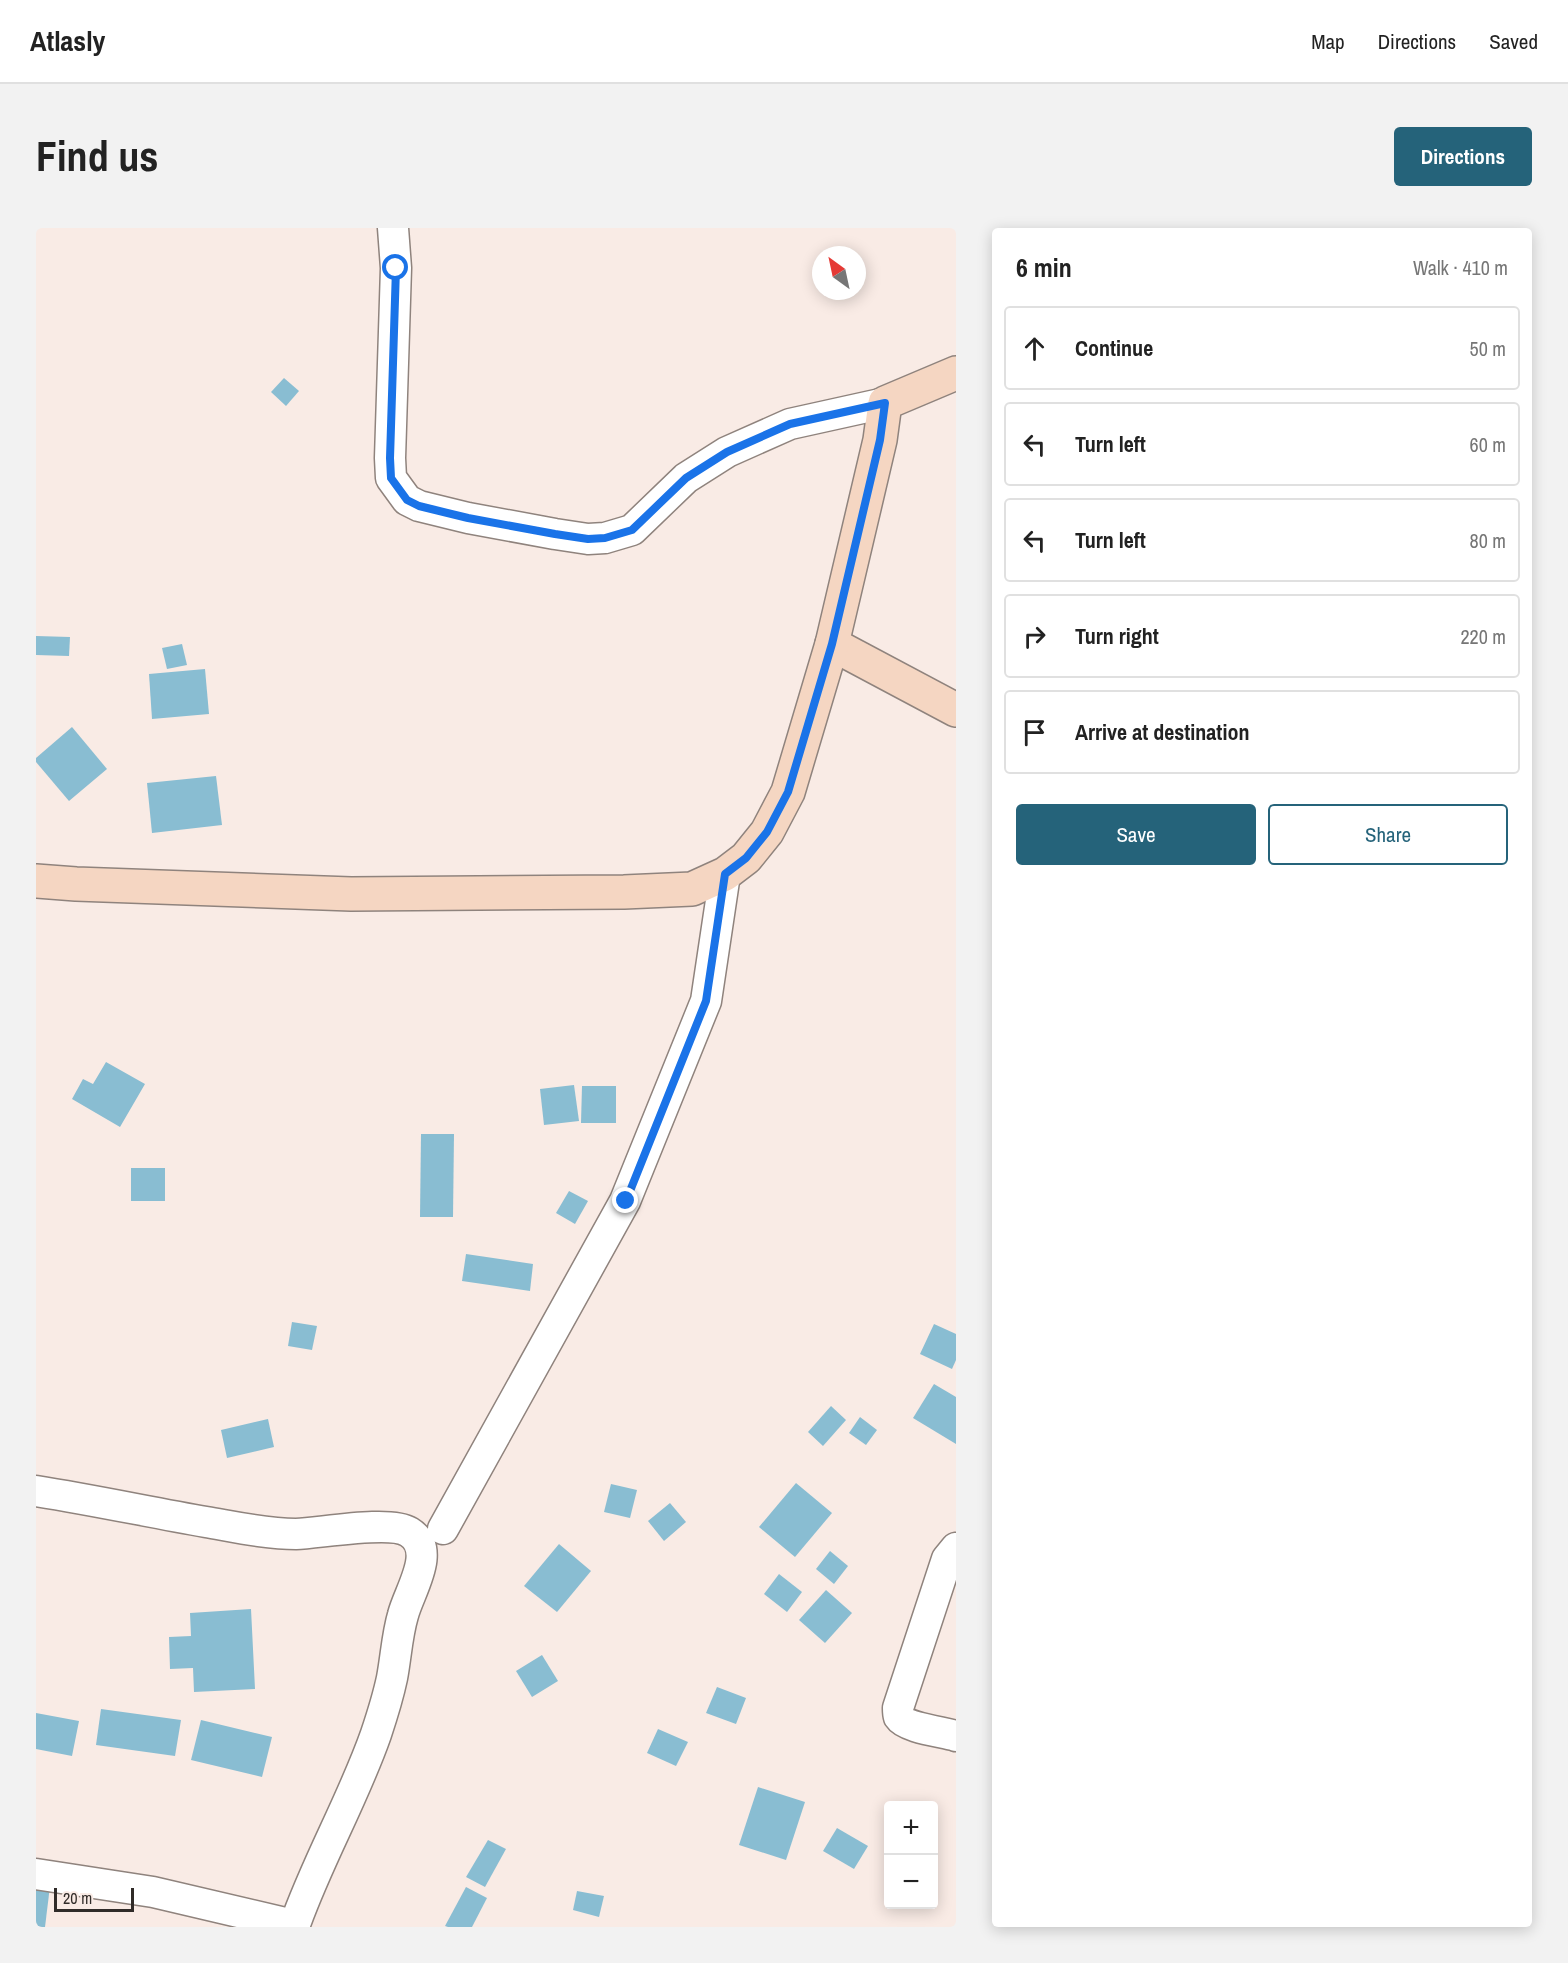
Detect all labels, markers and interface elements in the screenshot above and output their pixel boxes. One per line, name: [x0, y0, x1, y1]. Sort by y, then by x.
text: Atlasly: [30, 22, 105, 60]
text: Map: [1311, 27, 1345, 56]
text: Directions: [1378, 27, 1456, 56]
text: Saved: [1489, 27, 1538, 56]
button: Directions: [1394, 127, 1532, 186]
text: Find us: [36, 128, 158, 184]
north arrow: [812, 246, 866, 300]
text: 6 min: [1016, 250, 1072, 285]
route start: [382, 254, 408, 280]
text: Walk · 410 m: [1413, 254, 1508, 281]
icon: ahead: [1018, 332, 1051, 365]
text: Continue: [1075, 333, 1153, 363]
text: 50 m: [1470, 335, 1506, 362]
icon: left: [1018, 428, 1051, 461]
text: Turn left: [1075, 429, 1146, 459]
text: 60 m: [1470, 431, 1506, 458]
icon: left: [1018, 524, 1051, 557]
text: Turn left: [1075, 525, 1146, 555]
text: 80 m: [1470, 527, 1506, 554]
icon: right: [1018, 620, 1051, 653]
text: Turn right: [1075, 621, 1159, 651]
text: 220 m: [1460, 623, 1506, 650]
icon: arrive: [1018, 716, 1051, 749]
text: Arrive at destination: [1075, 717, 1249, 747]
button: Save: [1016, 804, 1256, 865]
button: Share: [1268, 804, 1508, 865]
route end: [612, 1187, 638, 1213]
map controls: [884, 1801, 938, 1909]
button: +: [884, 1801, 938, 1855]
button: −: [884, 1855, 938, 1909]
scale bar: [54, 1885, 134, 1912]
text: 20 m: [63, 1887, 92, 1909]

